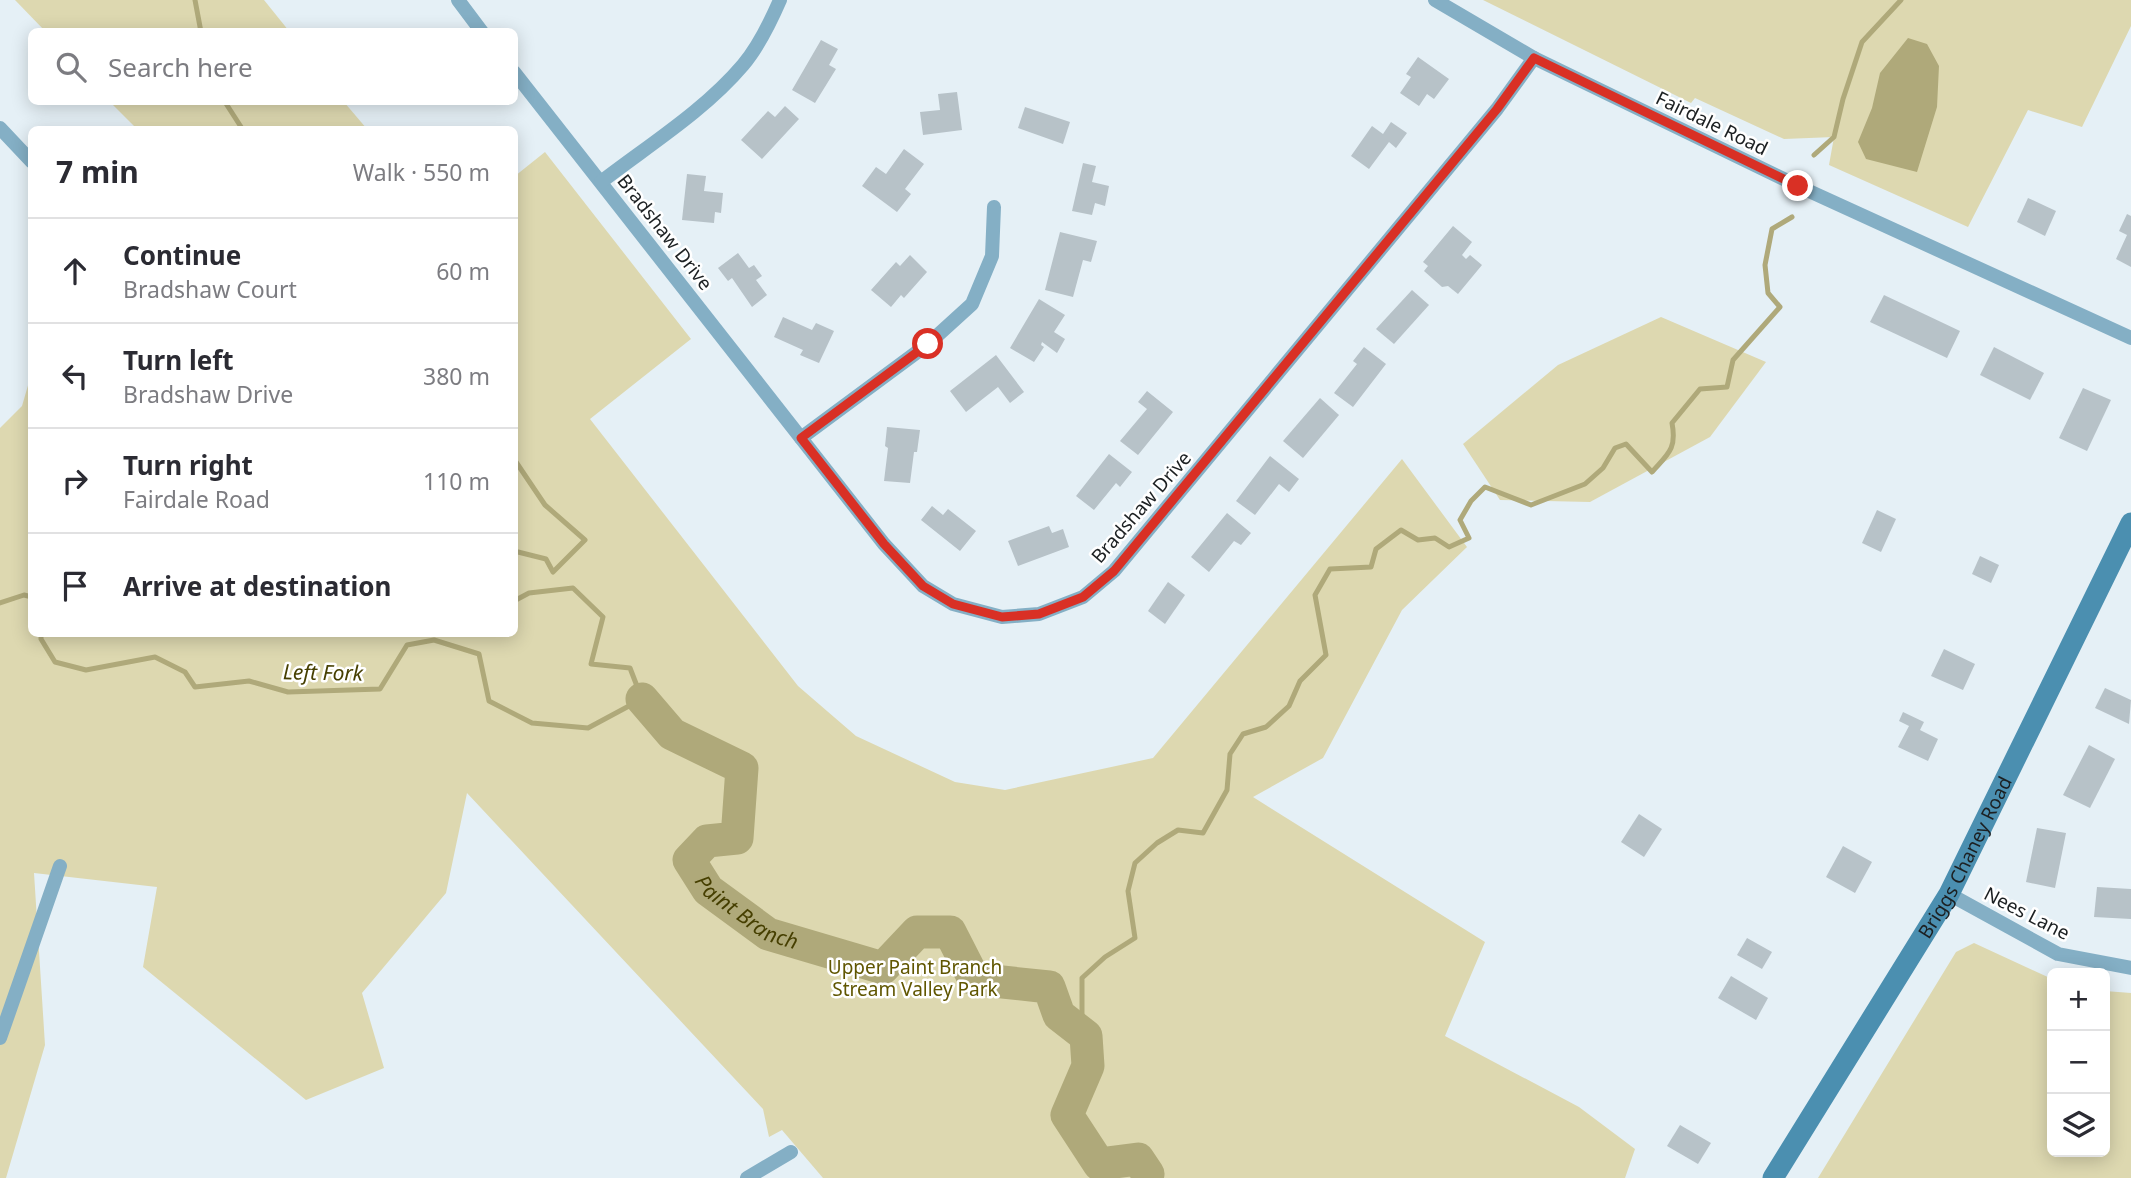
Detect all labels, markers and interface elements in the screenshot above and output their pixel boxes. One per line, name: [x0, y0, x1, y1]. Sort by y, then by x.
search box: [28, 28, 518, 105]
icon: search: [52, 48, 90, 86]
text: Search here: [108, 49, 253, 85]
street label: Fairdale Road: [1652, 85, 1772, 161]
text: 7 min: [56, 151, 139, 192]
text: Walk · 550 m: [353, 156, 490, 188]
street label: Bradshaw Drive: [611, 169, 719, 295]
route end: [1782, 170, 1813, 201]
text: Continue: [123, 237, 241, 273]
icon: ahead: [56, 252, 94, 290]
text: 60 m: [436, 255, 490, 287]
text: Bradshaw Court: [123, 273, 297, 305]
route start: [912, 328, 943, 359]
text: Turn left: [123, 342, 234, 378]
icon: left: [56, 357, 94, 395]
text: 380 m: [423, 360, 490, 392]
text: Bradshaw Drive: [123, 378, 293, 410]
street label: Bradshaw Drive: [1085, 445, 1197, 569]
text: Turn right: [123, 447, 253, 483]
icon: right: [56, 462, 94, 500]
text: 110 m: [423, 465, 490, 497]
text: Fairdale Road: [123, 483, 270, 515]
icon: arrive: [56, 567, 94, 605]
text: Arrive at destination: [123, 568, 392, 604]
water label: Left Fork: [283, 657, 365, 687]
street label: Briggs Chaney Road: [1912, 772, 2018, 943]
water label: Paint Branch: [689, 869, 802, 955]
street label: Nees Lane: [1980, 880, 2074, 946]
park label: Upper Paint Branch Stream Valley Park: [828, 954, 1002, 1002]
map controls: [2047, 968, 2110, 1157]
button: +: [2047, 968, 2110, 1031]
button: −: [2047, 1031, 2110, 1094]
button: layers: [2047, 1094, 2110, 1157]

